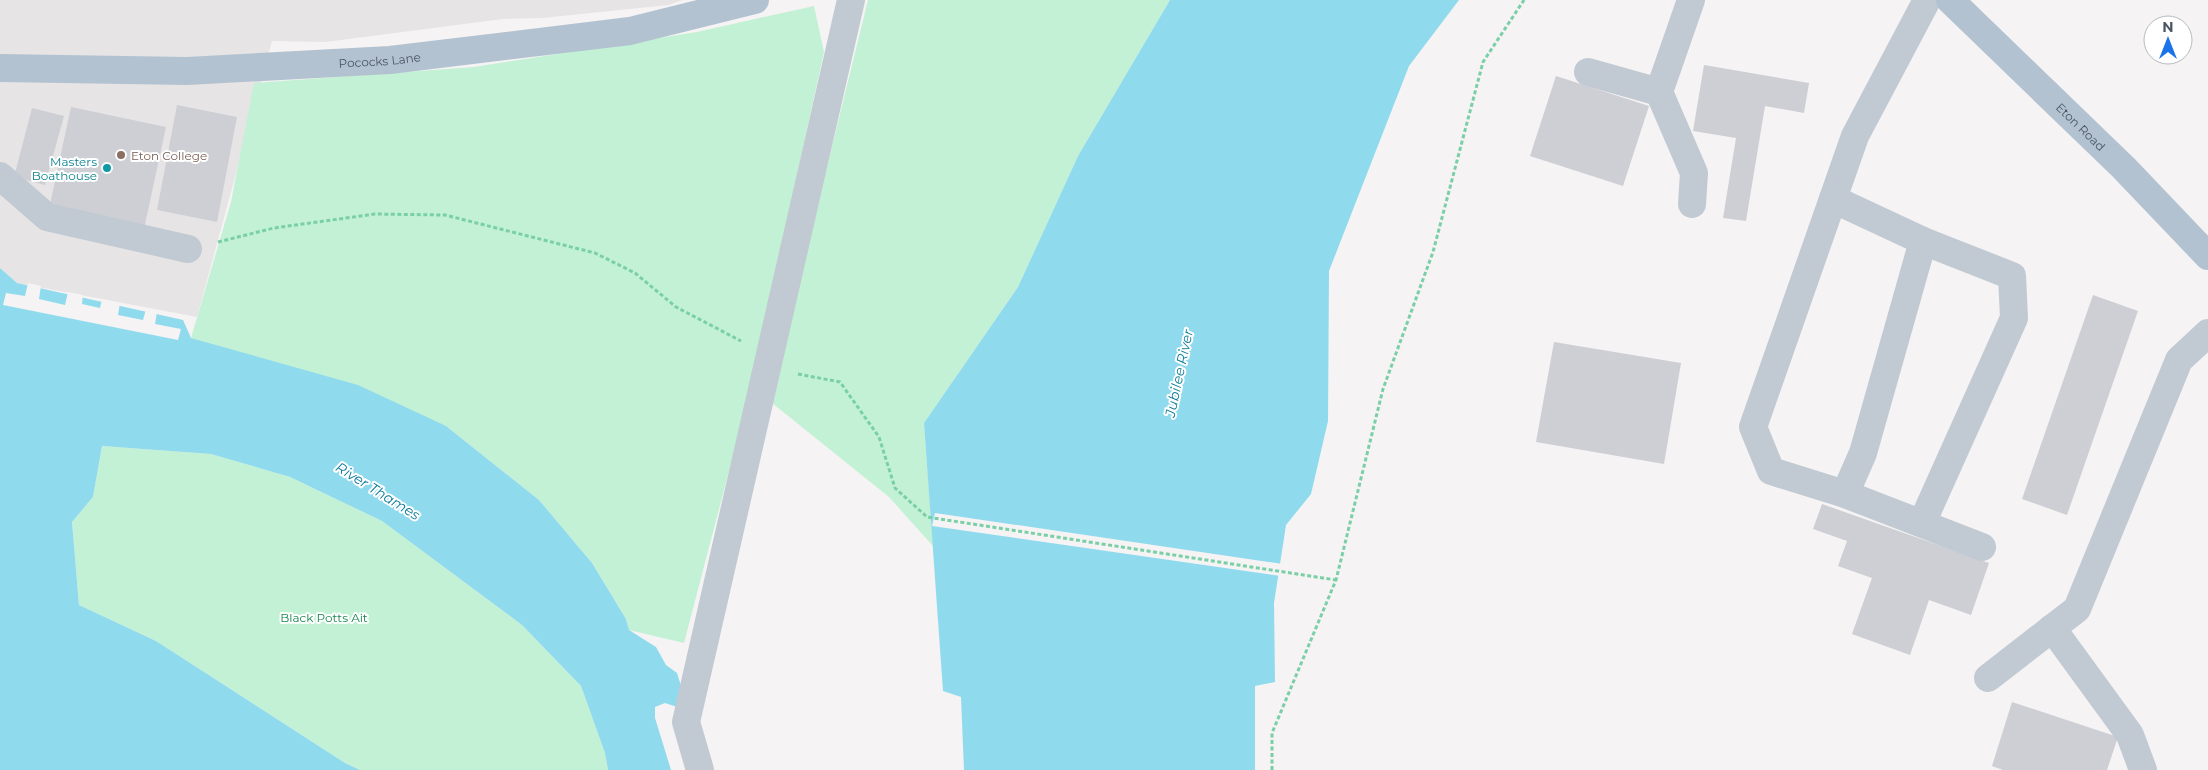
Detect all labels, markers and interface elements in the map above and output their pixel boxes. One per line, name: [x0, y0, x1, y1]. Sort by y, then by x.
north arrow: [2143, 15, 2193, 65]
text: N: [2162, 18, 2174, 36]
street label: Pococks Lane: [338, 49, 422, 70]
street label: Eton Road: [2053, 99, 2109, 154]
place label: Eton College: [131, 148, 207, 163]
marker: Eton College: [115, 149, 127, 161]
place label: Masters Boathouse: [32, 154, 97, 183]
marker: Masters Boathouse: [101, 162, 113, 174]
water label: Jubilee River: [1161, 327, 1197, 419]
water label: River Thames: [332, 458, 424, 524]
park label: Black Potts Ait: [280, 610, 368, 625]

